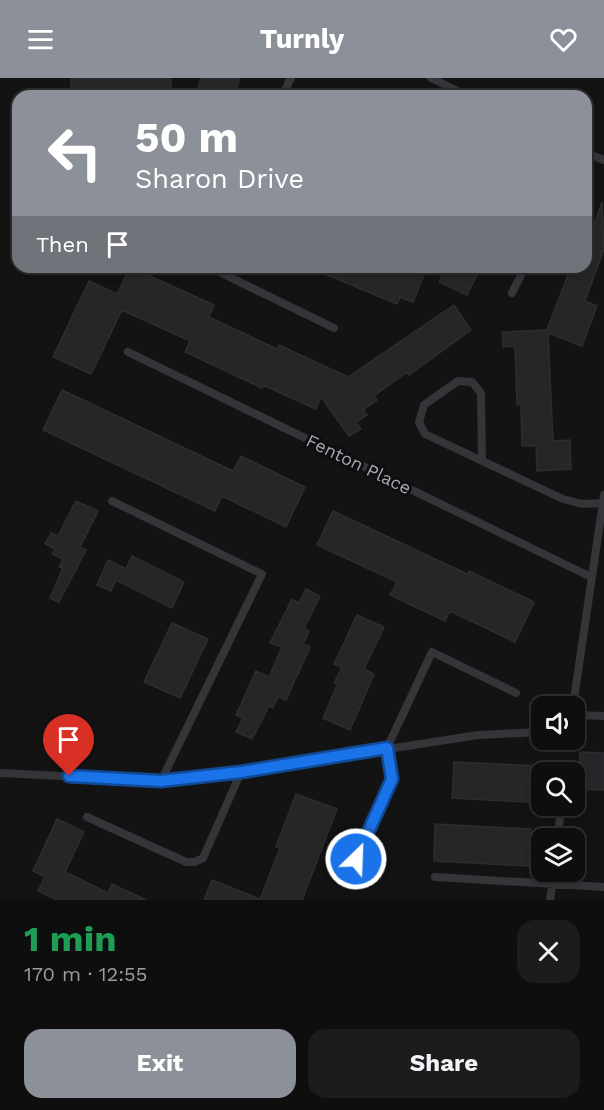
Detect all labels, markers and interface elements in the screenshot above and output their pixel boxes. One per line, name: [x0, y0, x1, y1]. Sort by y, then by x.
icon: menu: [24, 23, 57, 56]
text: Turnly: [260, 23, 344, 55]
icon: heart: [547, 23, 580, 56]
text: 50 m: [135, 113, 238, 162]
icon: left: [36, 114, 114, 192]
text: Sharon Drive: [135, 163, 304, 195]
icon: arrive: [101, 228, 134, 261]
text: Then: [36, 232, 89, 257]
street label: Fenton Place: [303, 430, 415, 498]
map controls: [531, 696, 585, 882]
button: sound: [531, 696, 585, 750]
pin: [43, 714, 94, 776]
icon: arrive: [52, 723, 85, 756]
button: search: [531, 762, 585, 816]
position arrow: [324, 827, 388, 891]
button: layers: [531, 828, 585, 882]
text: 1 min: [24, 918, 116, 960]
button: close: [517, 920, 580, 983]
text: 170 m · 12:55: [24, 962, 147, 986]
button: Exit: [24, 1029, 296, 1098]
button: Share: [308, 1029, 580, 1098]

